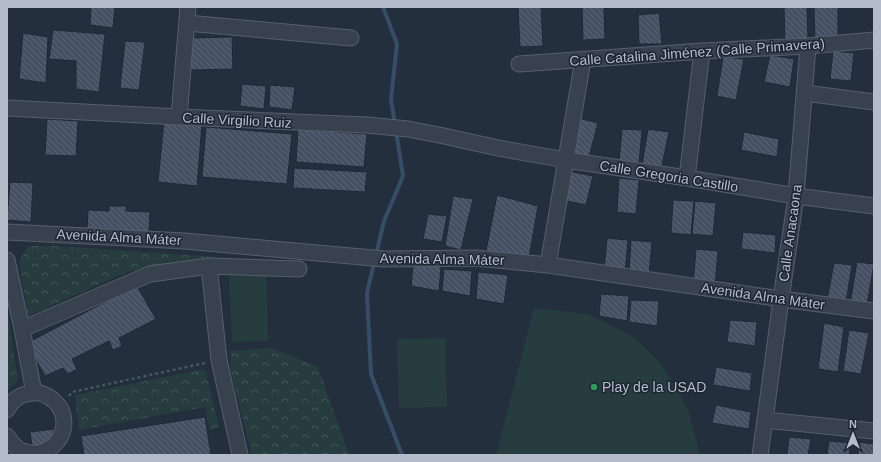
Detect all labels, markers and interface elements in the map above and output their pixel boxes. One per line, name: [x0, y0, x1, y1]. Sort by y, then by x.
street label: Calle Catalina Jiménez (Calle Primavera): [569, 35, 825, 69]
street label: Calle Virgilio Ruiz: [182, 109, 292, 131]
street label: Calle Gregoria Castillo: [599, 157, 740, 195]
street label: Calle Anacaona: [775, 183, 805, 283]
street label: Avenida Alma Máter: [56, 226, 182, 248]
street label: Avenida Alma Máter: [379, 250, 505, 268]
street label: Avenida Alma Máter: [700, 279, 826, 313]
place label: Play de la USAD: [602, 379, 706, 395]
marker: Play de la USAD: [589, 382, 599, 392]
north arrow: [833, 414, 873, 454]
text: N: [849, 418, 857, 430]

